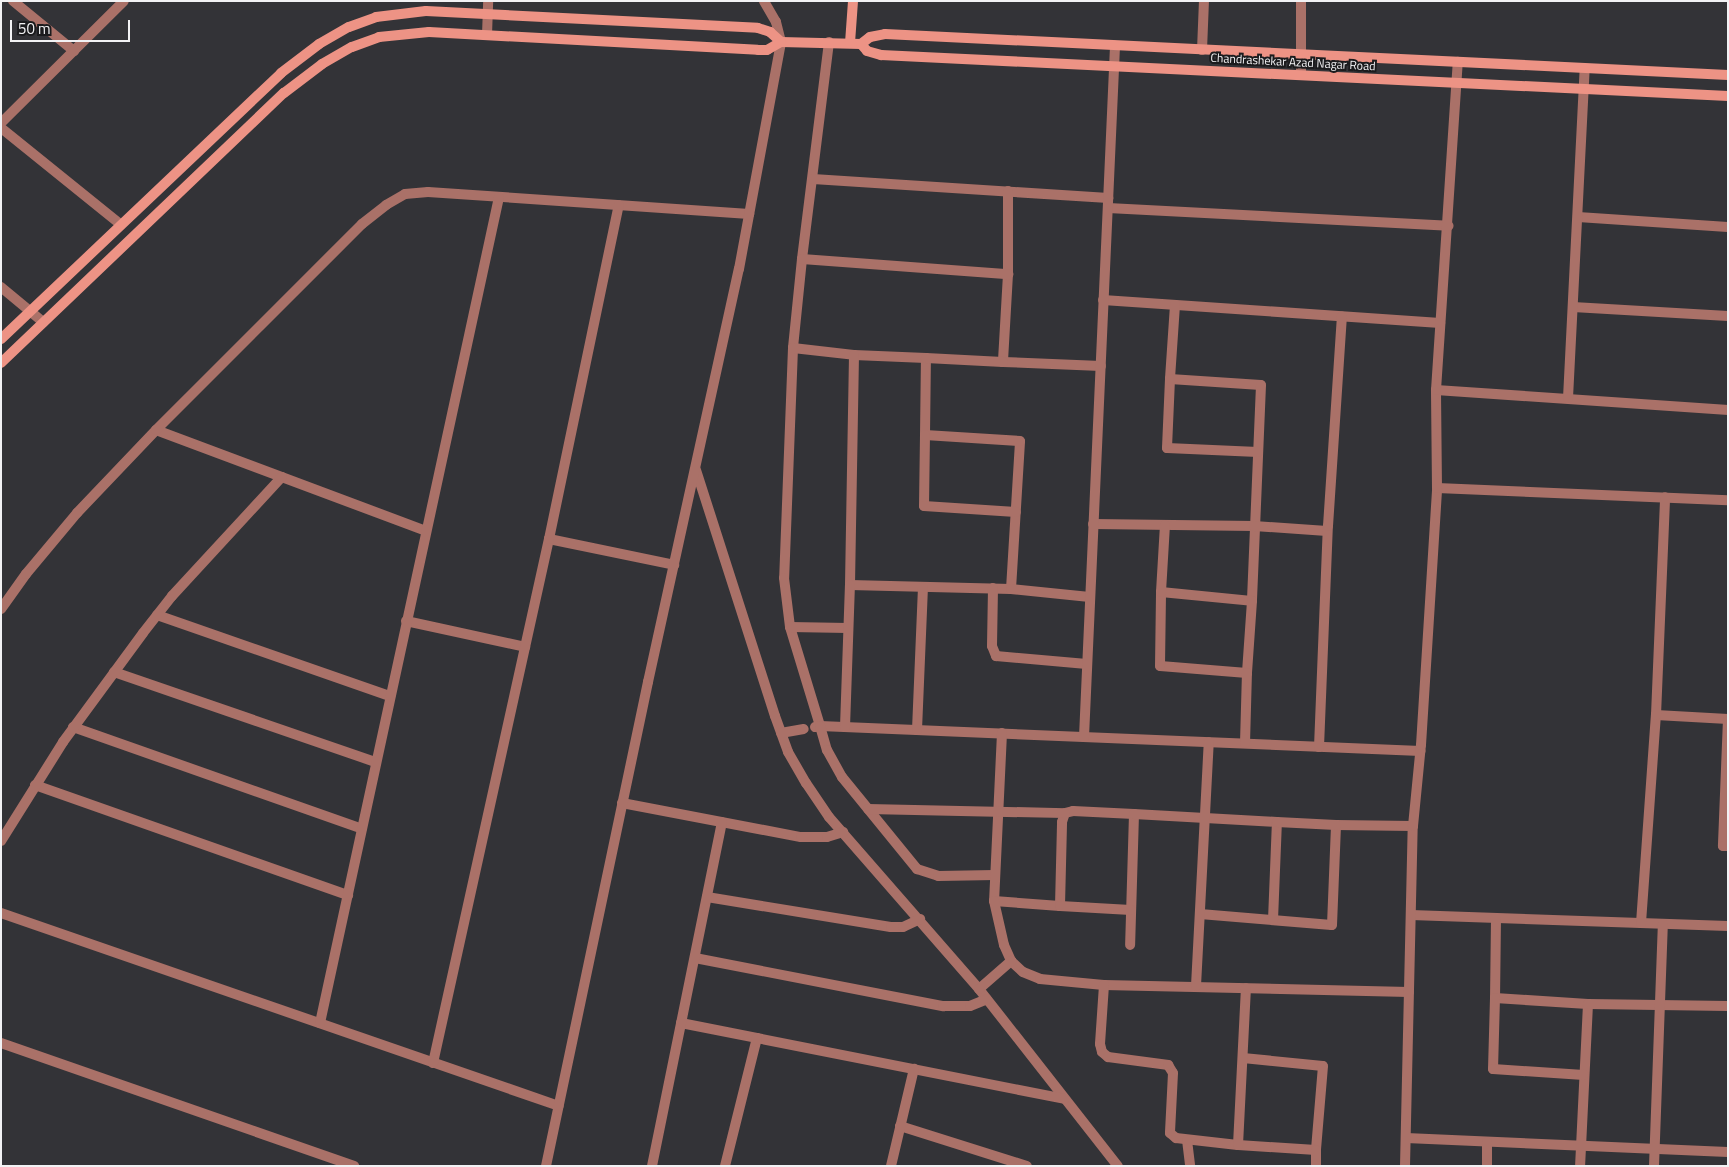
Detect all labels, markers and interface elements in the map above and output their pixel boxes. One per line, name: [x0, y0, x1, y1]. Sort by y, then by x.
scale bar: [12, 10, 132, 42]
text: 50 m: [18, 17, 51, 40]
street label: Chandrashekar Azad Nagar Road: [1210, 50, 1376, 74]

